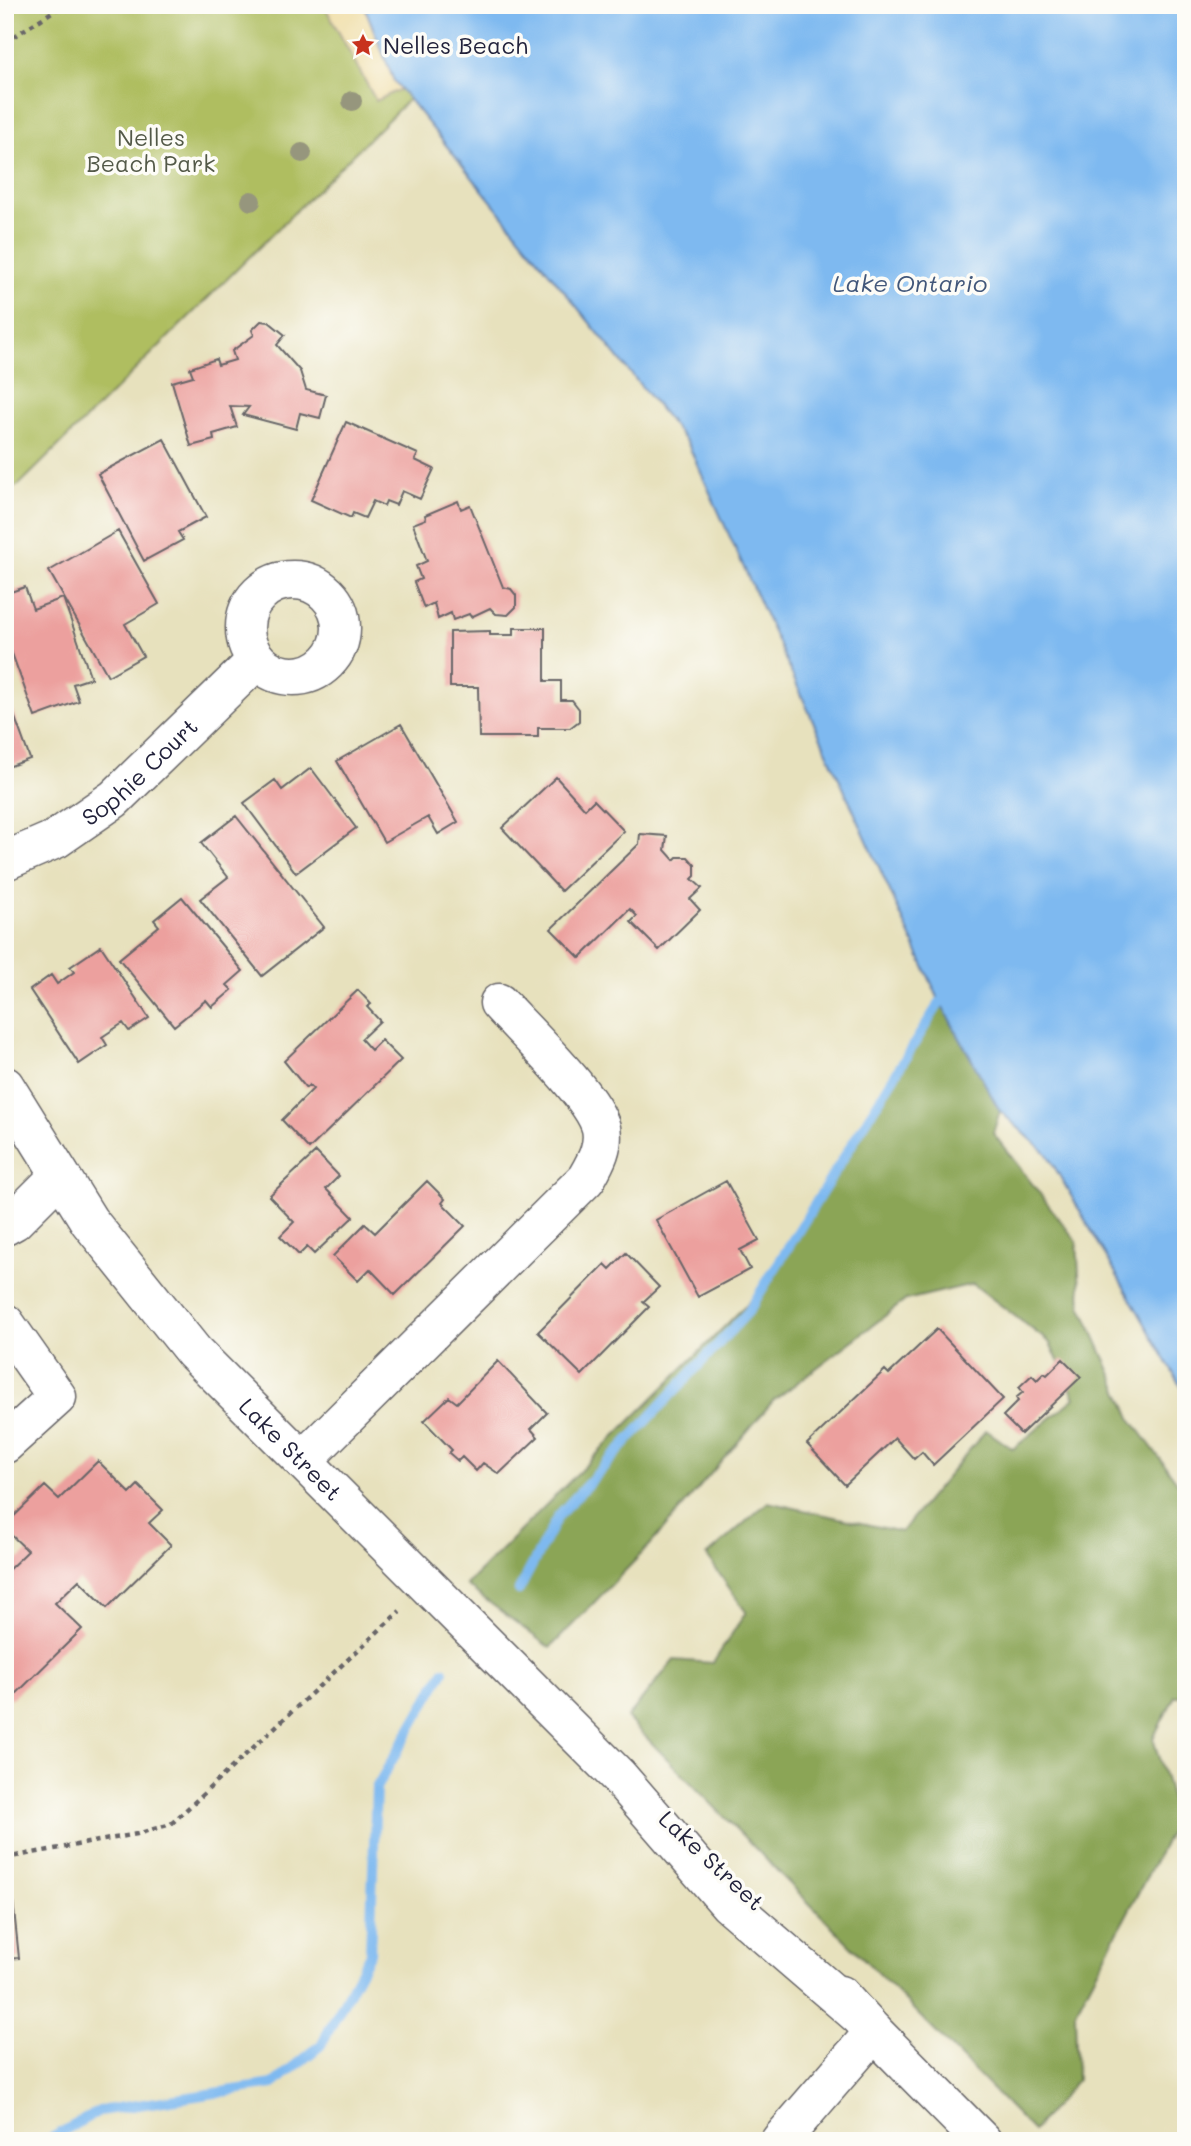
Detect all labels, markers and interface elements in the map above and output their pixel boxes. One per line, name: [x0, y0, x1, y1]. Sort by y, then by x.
place label: Nelles Beach: [383, 30, 528, 60]
place icon: Nelles Beach: [349, 31, 377, 59]
park label: Nelles Beach Park: [87, 122, 215, 178]
water label: Lake Ontario: [833, 267, 987, 298]
street label: Sophie Court: [76, 711, 204, 832]
street label: Lake Street: [233, 1391, 349, 1507]
street label: Lake Street: [653, 1804, 771, 1916]

